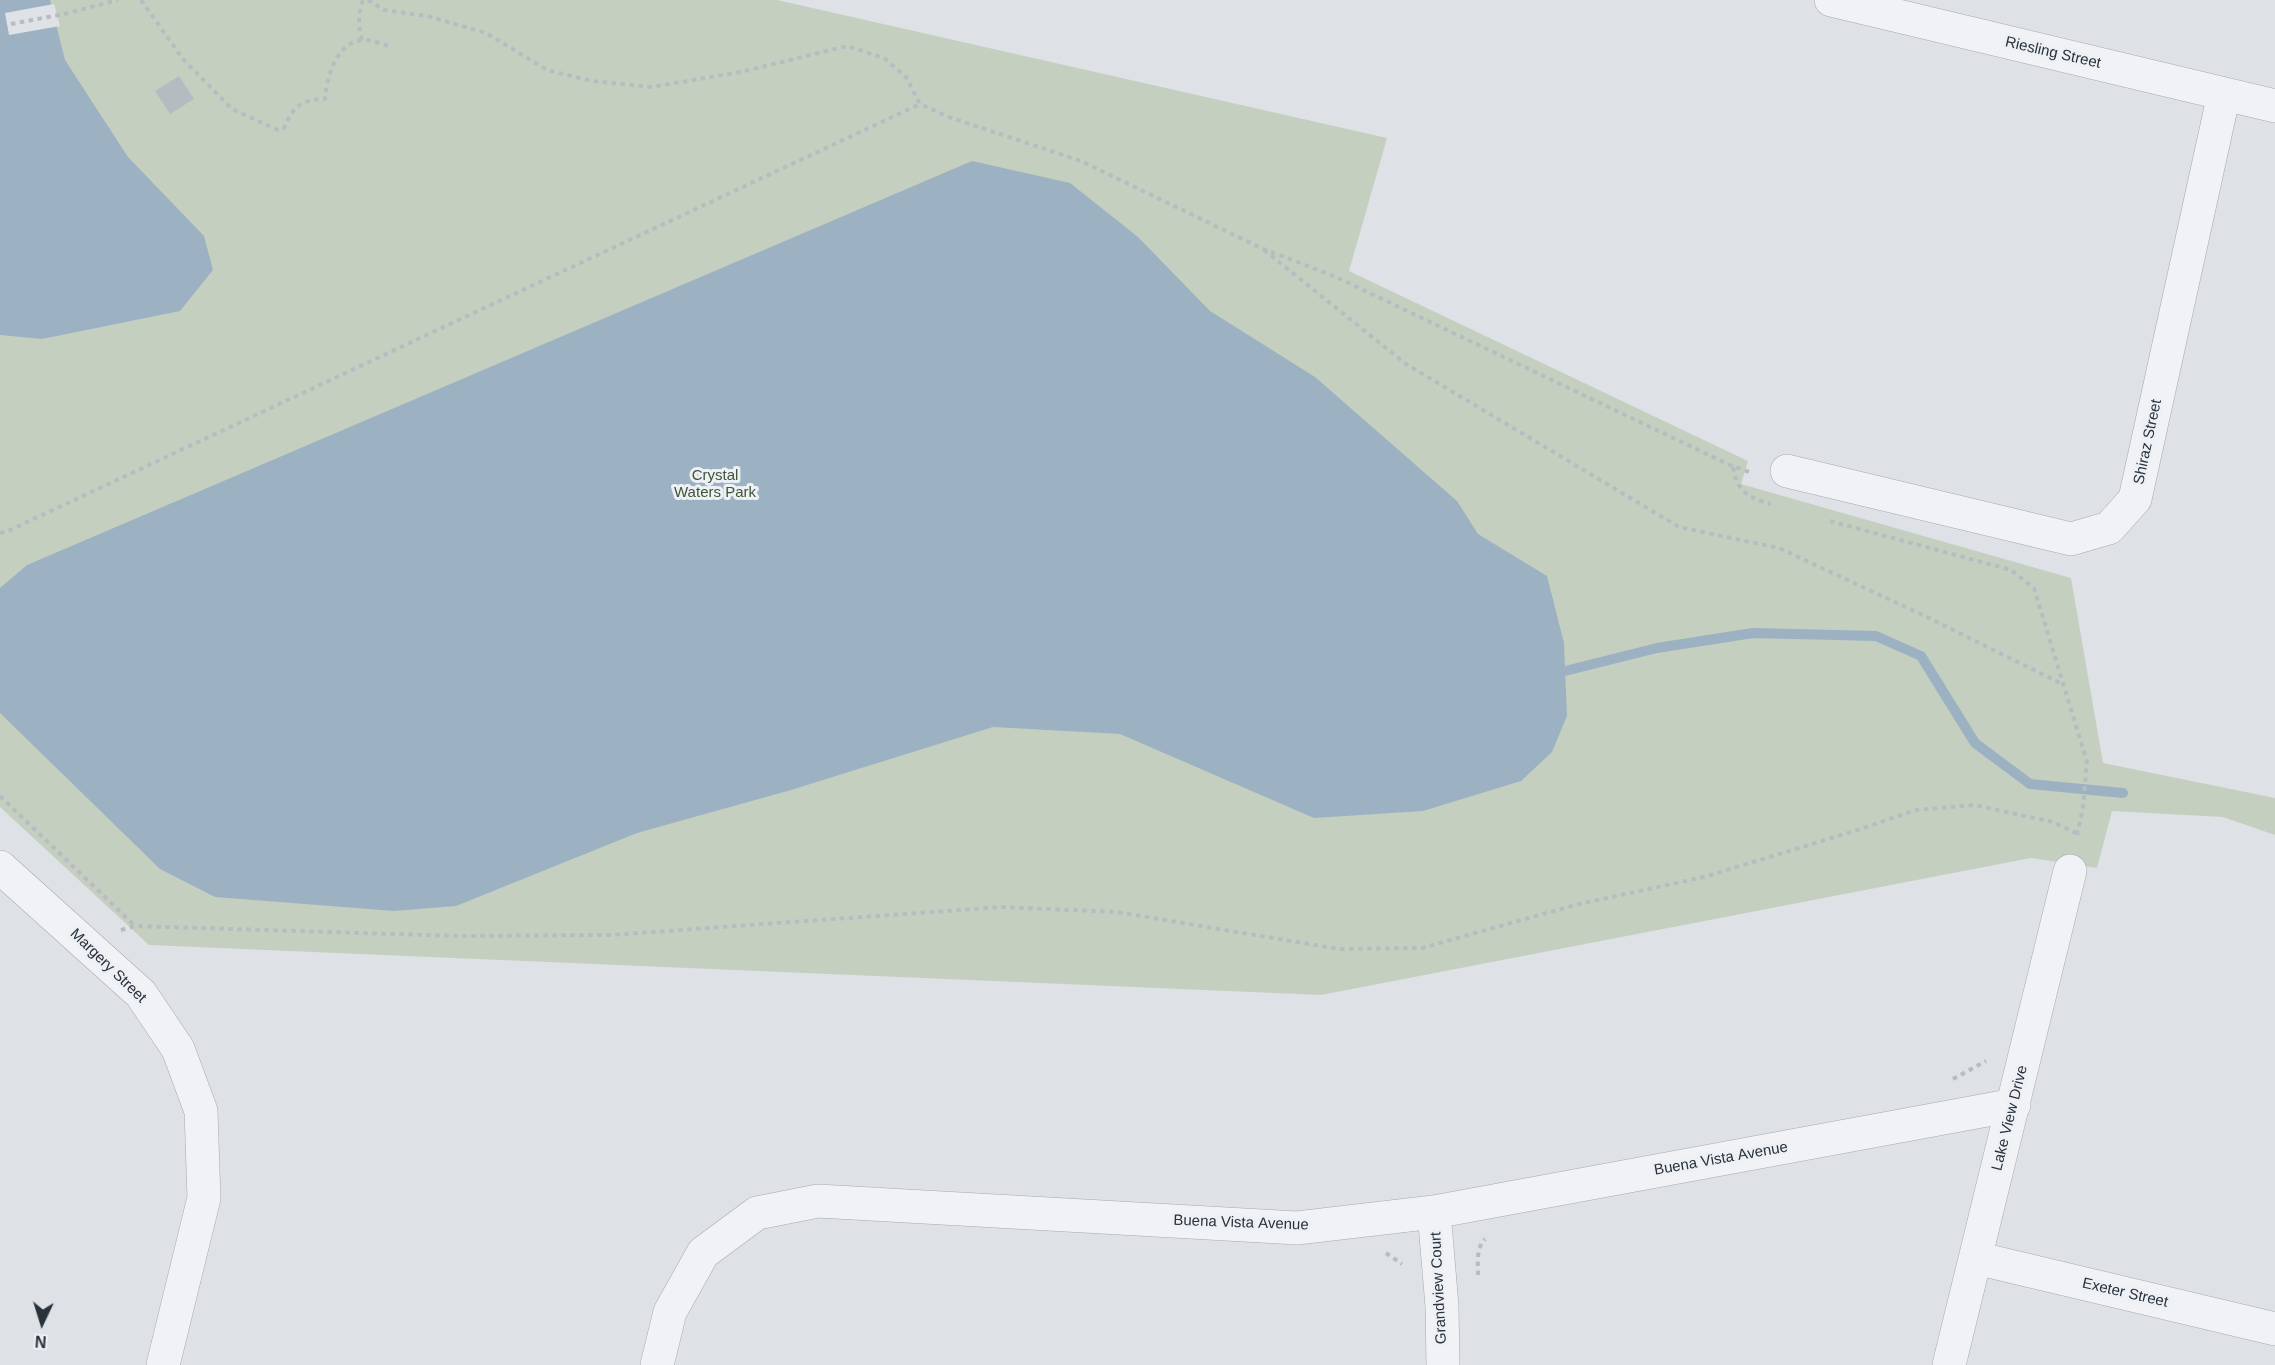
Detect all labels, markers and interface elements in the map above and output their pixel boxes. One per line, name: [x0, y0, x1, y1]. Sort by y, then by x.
street label: Riesling Street: [2003, 33, 2103, 73]
street label: Shiraz Street: [2130, 398, 2166, 486]
park label: Crystal Waters Park: [674, 467, 756, 502]
street label: Margery Street: [66, 925, 150, 1007]
street label: Lake View Drive: [1988, 1063, 2032, 1173]
street label: Buena Vista Avenue: [1653, 1138, 1789, 1180]
street label: Buena Vista Avenue: [1173, 1212, 1309, 1234]
street label: Grandview Court: [1427, 1231, 1451, 1345]
street label: Exeter Street: [2080, 1274, 2170, 1312]
north arrow: [12, 1293, 72, 1353]
text: N: [34, 1333, 47, 1350]

